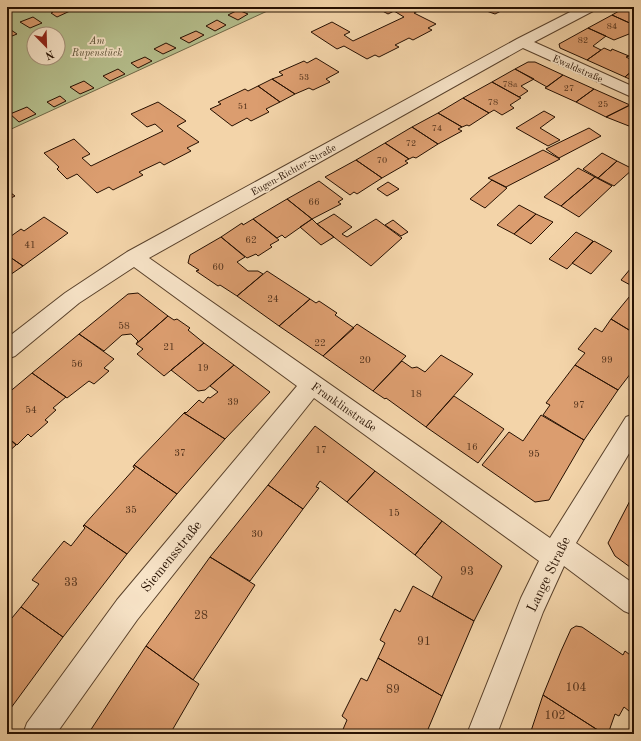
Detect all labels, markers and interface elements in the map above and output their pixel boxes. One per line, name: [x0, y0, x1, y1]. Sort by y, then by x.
house number: 84: [607, 22, 617, 31]
north arrow: [26, 26, 66, 66]
park label: Am Rupenstück: [71, 36, 122, 59]
house number: 82: [578, 36, 588, 45]
text: N: [43, 47, 55, 61]
street label: Ewaldstraße: [551, 53, 605, 85]
house number: 53: [299, 73, 309, 82]
house number: 78a: [503, 80, 518, 89]
house number: 27: [564, 84, 574, 93]
house number: 78: [488, 98, 498, 107]
house number: 25: [598, 100, 608, 109]
house number: 51: [238, 102, 248, 111]
house number: 74: [432, 124, 442, 133]
house number: 72: [406, 139, 416, 148]
street label: Eugen-Richter-Straße: [249, 142, 338, 197]
house number: 70: [377, 156, 387, 165]
house number: 66: [308, 197, 320, 207]
house number: 62: [245, 235, 257, 245]
house number: 41: [24, 240, 36, 250]
house number: 60: [212, 262, 224, 272]
house number: 24: [267, 294, 279, 304]
house number: 58: [118, 321, 130, 331]
house number: 22: [314, 338, 326, 348]
house number: 21: [163, 342, 175, 352]
house number: 20: [359, 355, 371, 365]
house number: 99: [601, 355, 613, 365]
house number: 56: [71, 359, 83, 369]
house number: 19: [197, 363, 209, 373]
street label: Franklinstraße: [309, 381, 379, 435]
house number: 18: [410, 389, 422, 399]
house number: 39: [227, 397, 239, 407]
house number: 97: [573, 400, 585, 410]
house number: 54: [25, 405, 37, 415]
house number: 16: [466, 442, 478, 452]
house number: 17: [315, 445, 327, 455]
house number: 37: [174, 448, 186, 458]
house number: 95: [528, 449, 540, 459]
house number: 35: [125, 505, 137, 515]
house number: 15: [388, 508, 400, 518]
street label: Siemensstraße: [139, 518, 205, 595]
house number: 30: [251, 529, 263, 539]
street label: Lange Straße: [525, 535, 573, 614]
house number: 93: [460, 566, 474, 578]
house number: 33: [64, 577, 78, 589]
house number: 28: [194, 610, 208, 622]
house number: 91: [417, 636, 431, 648]
house number: 104: [566, 682, 586, 694]
house number: 89: [386, 684, 400, 696]
house number: 102: [545, 710, 565, 722]

